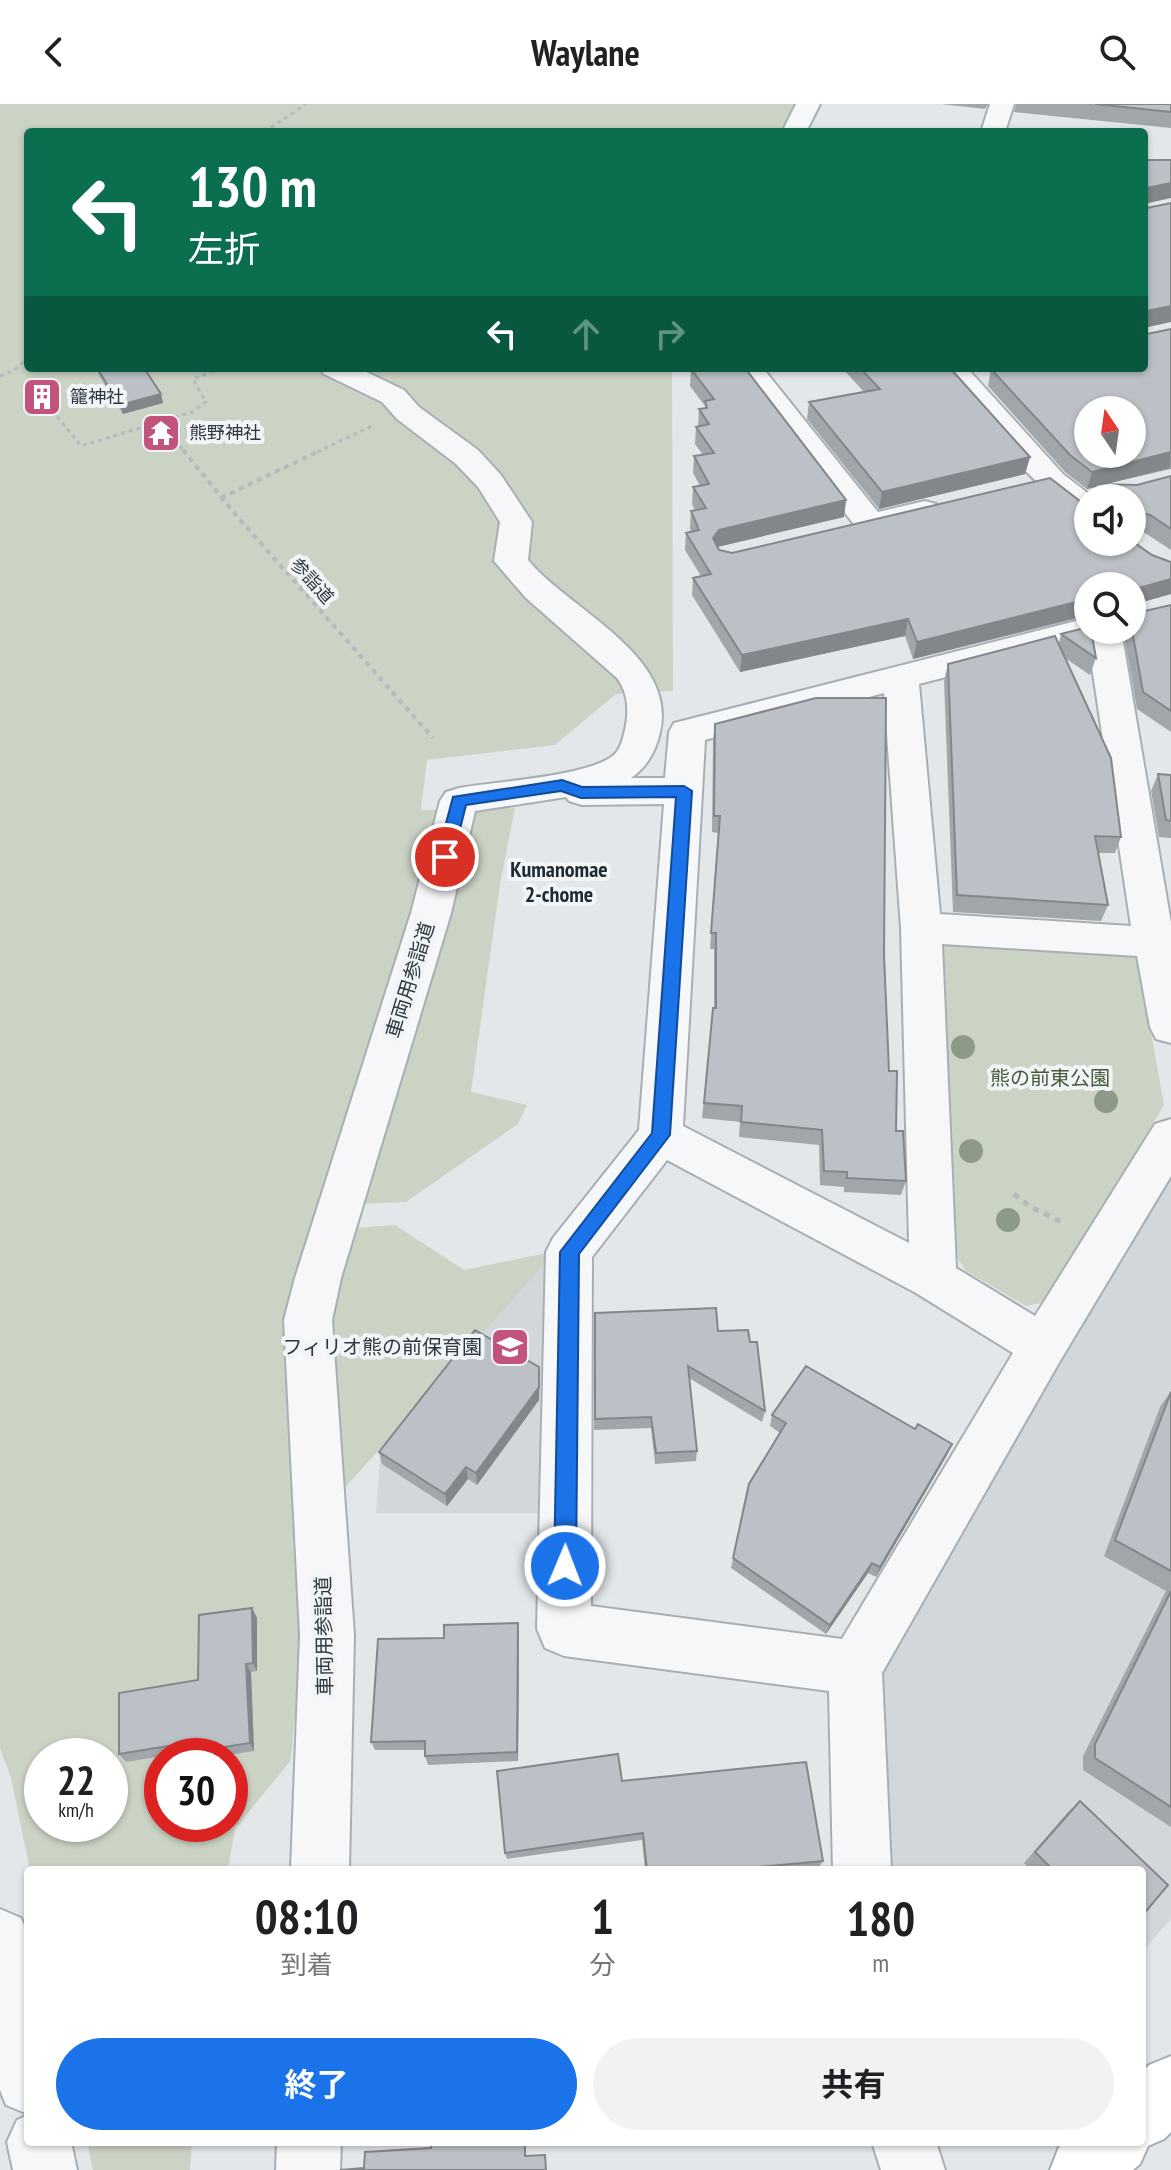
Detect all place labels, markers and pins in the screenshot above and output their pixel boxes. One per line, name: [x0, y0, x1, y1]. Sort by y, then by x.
building icon: 籠神社: [21, 376, 63, 418]
place label: 籠神社: [70, 385, 124, 408]
temple icon: 熊野神社: [140, 412, 182, 454]
place label: 熊野神社: [189, 421, 261, 444]
pin: [411, 823, 479, 891]
school or university icon: フィリオ熊の前保育園: [489, 1326, 531, 1368]
place label: フィリオ熊の前保育園: [282, 1334, 482, 1360]

